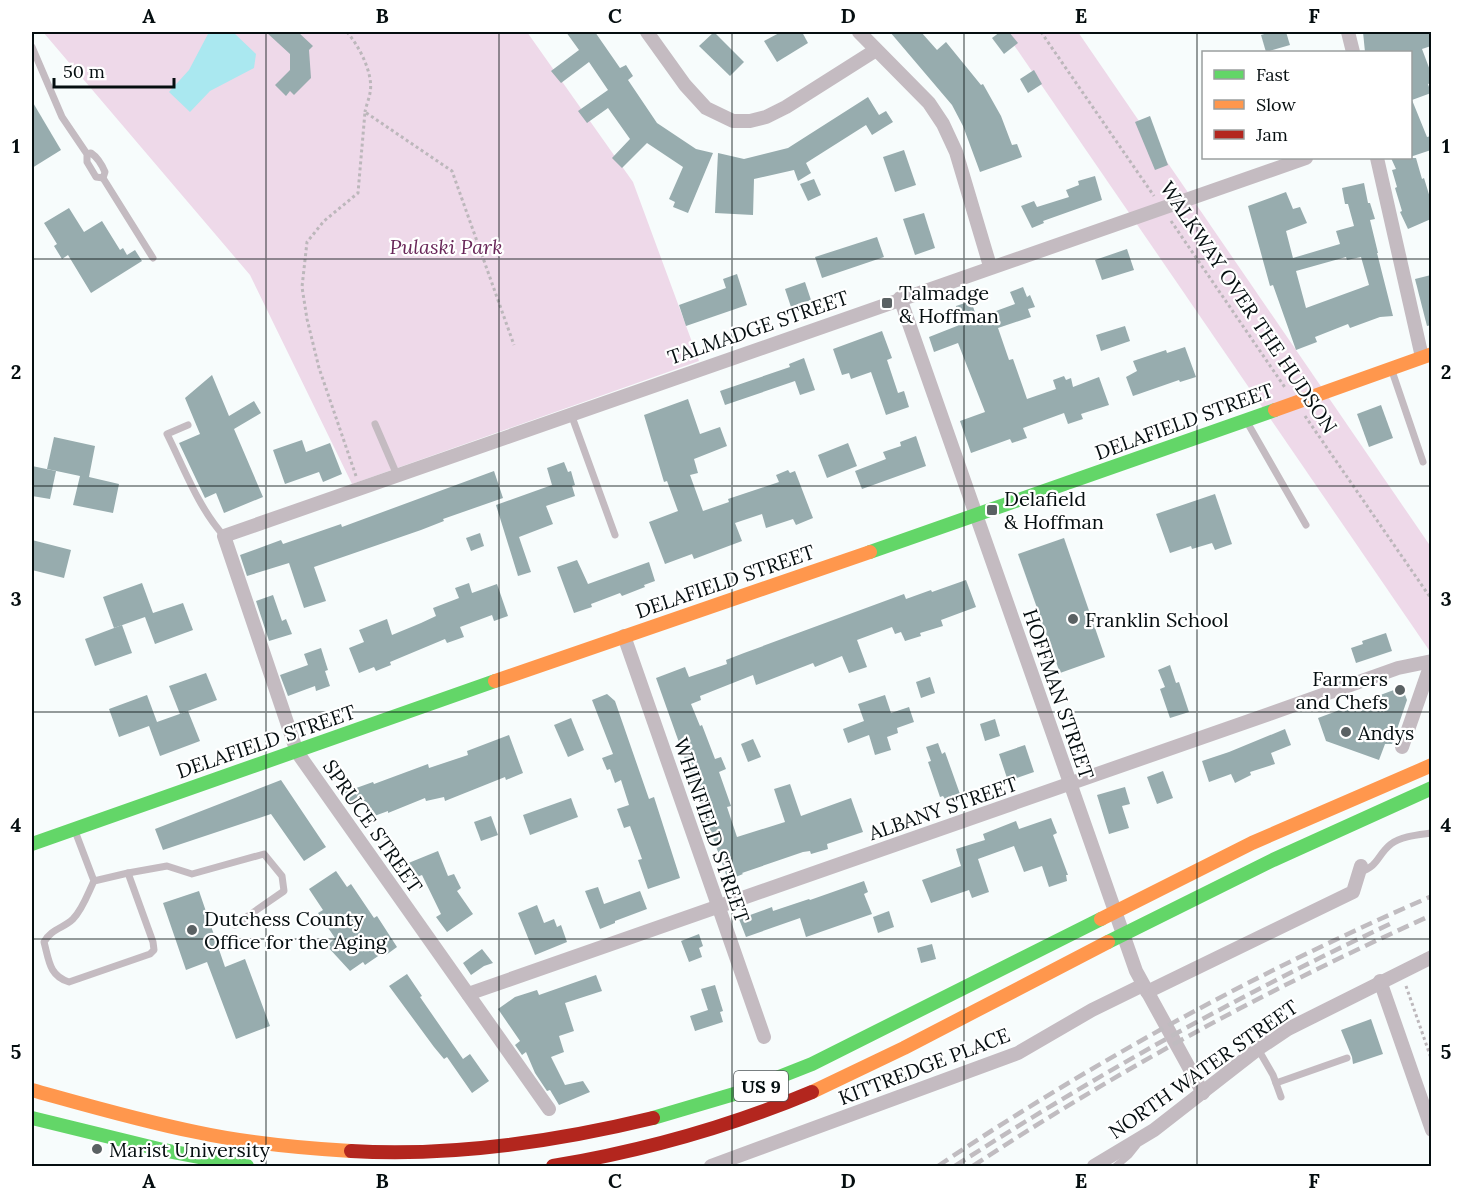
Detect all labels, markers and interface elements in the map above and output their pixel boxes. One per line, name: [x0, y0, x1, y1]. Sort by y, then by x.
text: A: [142, 3, 156, 28]
text: B: [375, 3, 389, 28]
text: C: [608, 3, 622, 28]
text: D: [840, 3, 856, 28]
text: E: [1075, 3, 1087, 28]
text: F: [1308, 3, 1320, 28]
scale bar: [54, 51, 174, 89]
legend: [1202, 51, 1412, 159]
text: 50 m: [63, 60, 105, 83]
text: Fast: [1256, 63, 1290, 86]
text: Slow: [1256, 93, 1296, 116]
text: Jam: [1255, 123, 1288, 146]
text: 1: [12, 133, 20, 158]
text: 1: [1442, 133, 1450, 158]
street label: WALKWAY OVER THE HUDSON: [1155, 176, 1343, 438]
park label: Pulaski Park: [389, 234, 503, 259]
place label: Talmadge & Hoffman: [899, 280, 999, 328]
street label: TALMADGE STREET: [664, 284, 852, 370]
marker: Talmadge & Hoffman: [880, 296, 894, 310]
text: 2: [11, 359, 21, 384]
text: 2: [1441, 359, 1451, 384]
street label: DELAFIELD STREET: [1092, 377, 1277, 465]
place label: Delafield & Hoffman: [1004, 486, 1104, 534]
marker: Delafield & Hoffman: [985, 503, 999, 517]
street label: DELAFIELD STREET: [632, 539, 818, 623]
text: 3: [10, 586, 22, 611]
text: 3: [1440, 586, 1452, 611]
street label: HOFFMAN STREET: [1018, 605, 1100, 783]
place label: Franklin School: [1085, 607, 1229, 632]
marker: Franklin School: [1066, 612, 1080, 626]
place label: Farmers and Chefs: [1296, 666, 1388, 714]
marker: Farmers and Chefs: [1393, 683, 1407, 697]
street label: DELAFIELD STREET: [173, 699, 359, 783]
place label: Andys: [1357, 720, 1414, 745]
marker: Andys: [1339, 725, 1353, 739]
street label: WHINFIELD STREET: [669, 734, 755, 926]
street label: SPRUCE STREET: [318, 755, 428, 898]
street label: ALBANY STREET: [864, 771, 1021, 846]
text: 4: [11, 812, 22, 837]
text: 4: [1441, 812, 1452, 837]
place label: Dutchess County Office for the Aging: [204, 906, 388, 954]
marker: Dutchess County Office for the Aging: [185, 923, 199, 937]
street label: NORTH WATER STREET: [1103, 994, 1303, 1144]
street label: KITTREDGE PLACE: [835, 1022, 1013, 1110]
text: 5: [11, 1039, 22, 1064]
text: 5: [1441, 1039, 1452, 1064]
road number: US 9: [734, 1071, 788, 1101]
place label: Marist University: [109, 1137, 270, 1162]
marker: Marist University: [90, 1142, 104, 1156]
text: A: [142, 1168, 156, 1193]
text: B: [375, 1168, 389, 1193]
text: C: [608, 1168, 622, 1193]
text: D: [840, 1168, 856, 1193]
text: E: [1075, 1168, 1087, 1193]
text: F: [1308, 1168, 1320, 1193]

